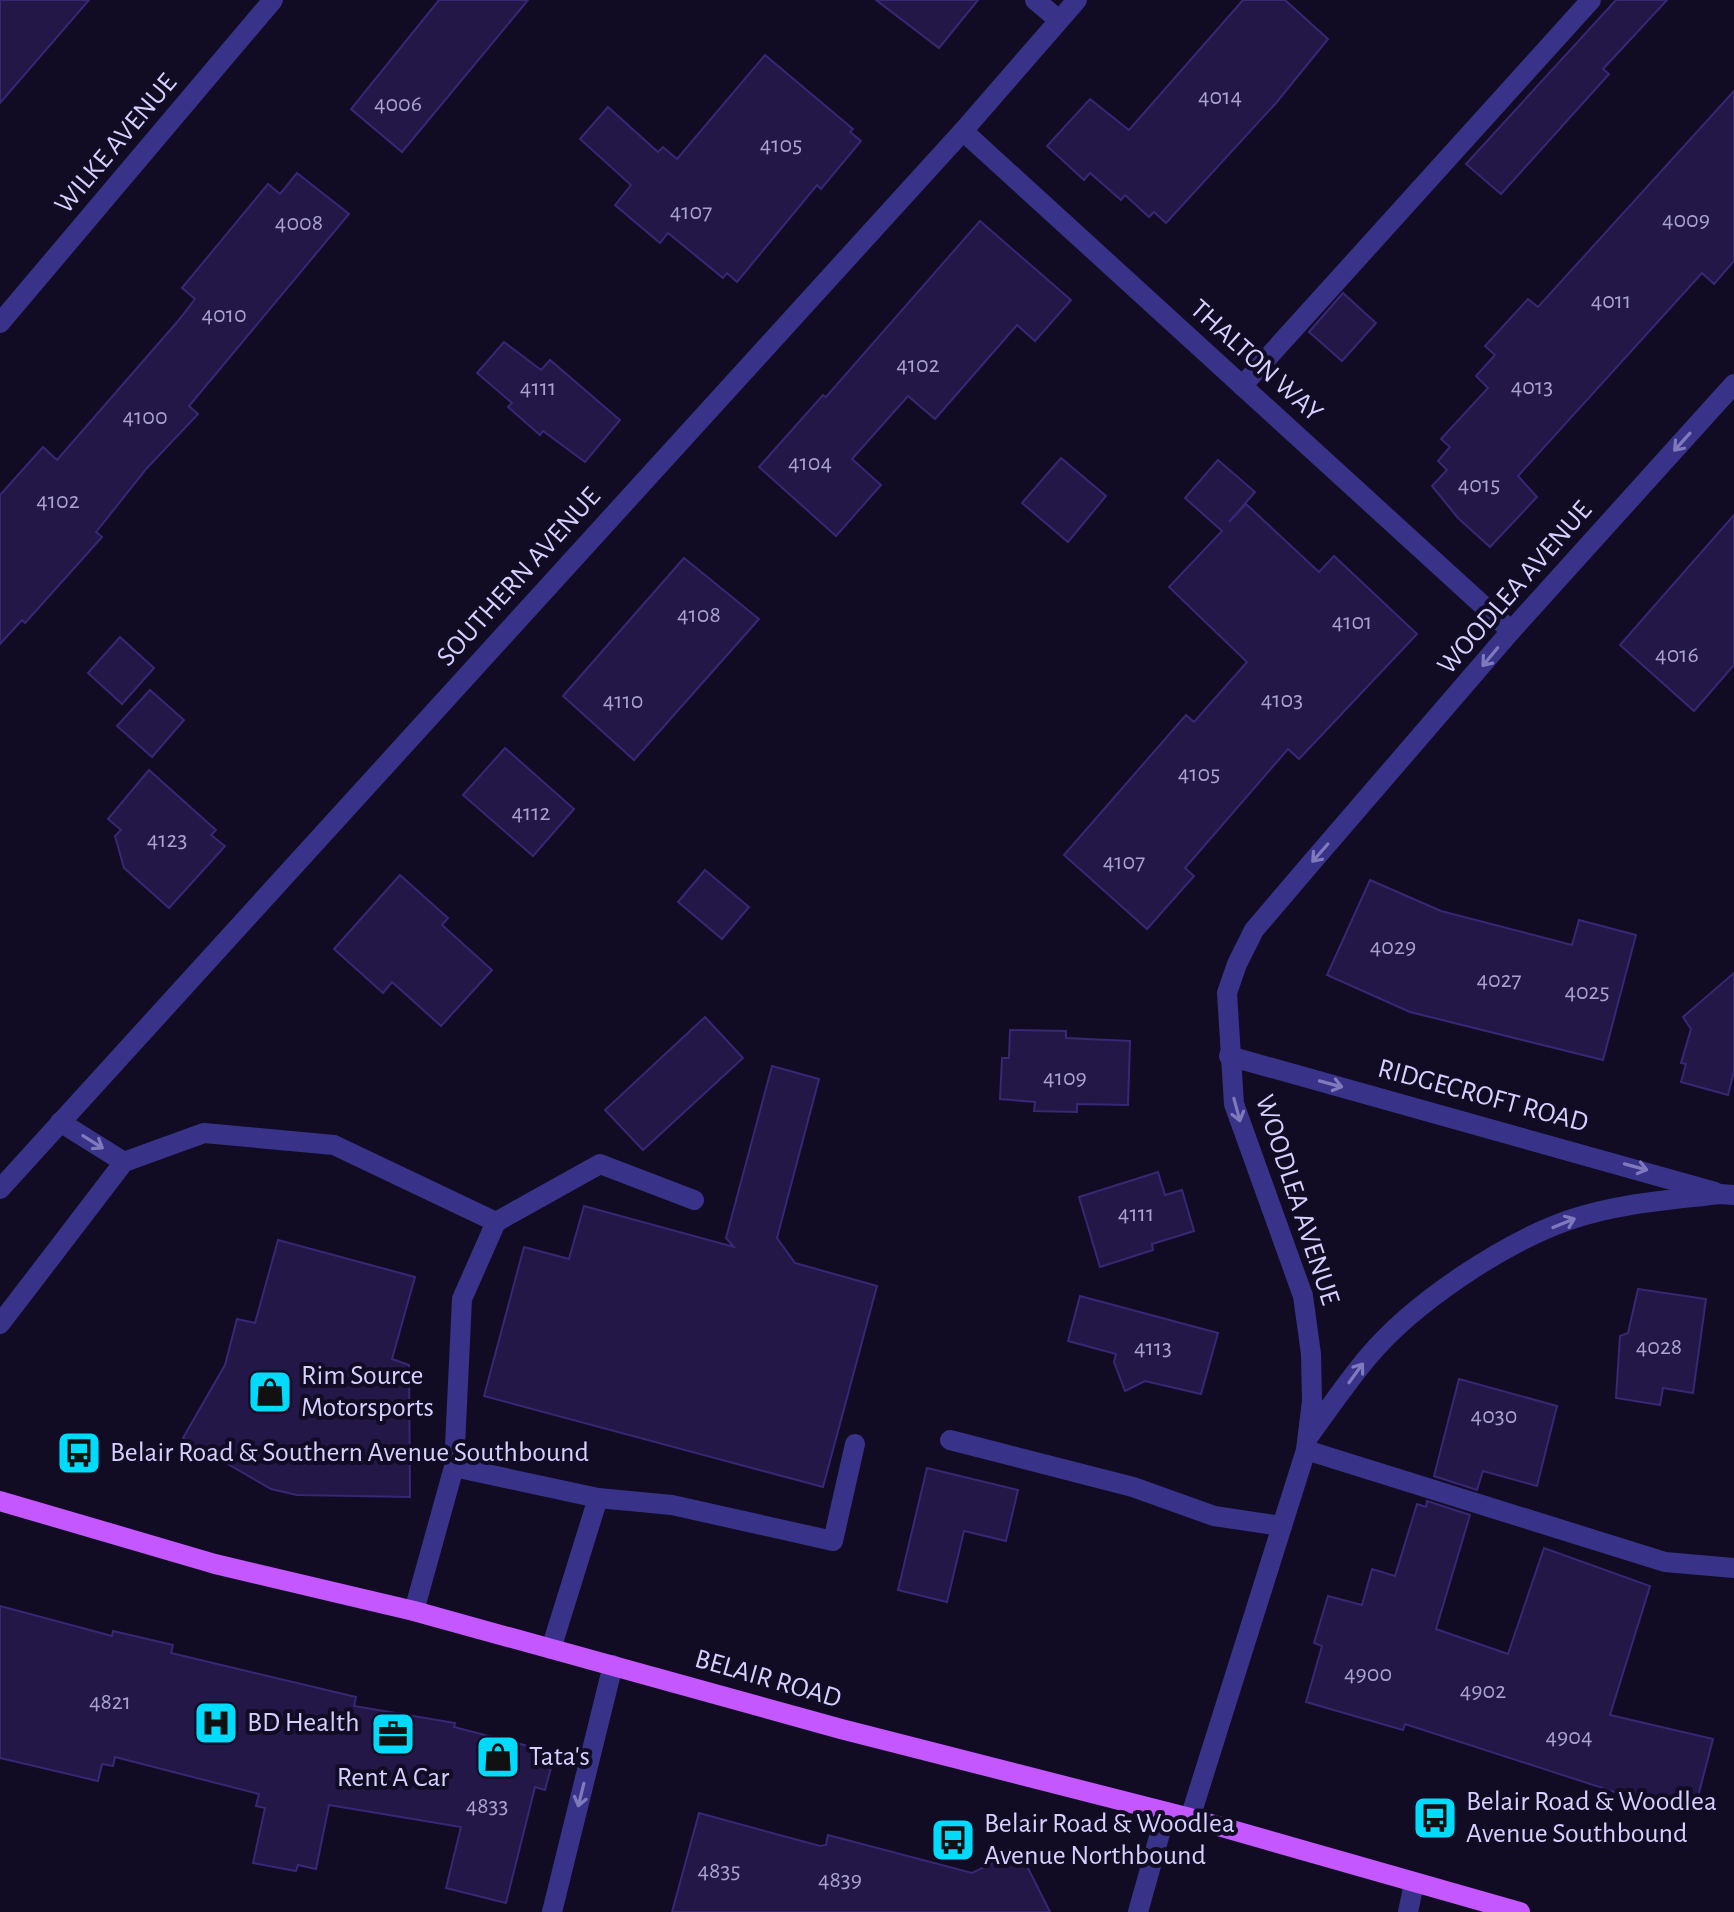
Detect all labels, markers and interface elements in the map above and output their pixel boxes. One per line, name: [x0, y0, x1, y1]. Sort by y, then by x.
street label: WILKE AVENUE: [50, 69, 182, 219]
house number: 4014: [1198, 85, 1242, 109]
house number: 4006: [374, 92, 422, 116]
house number: 4105: [760, 133, 802, 157]
house number: 4107: [670, 200, 712, 224]
house number: 4009: [1662, 208, 1710, 232]
house number: 4008: [275, 211, 323, 235]
house number: 4011: [1591, 289, 1631, 313]
street label: THALTON WAY: [1184, 295, 1328, 428]
house number: 4010: [201, 303, 247, 327]
house number: 4102: [896, 353, 940, 377]
house number: 4013: [1511, 375, 1553, 399]
house number: 4111: [520, 376, 556, 400]
house number: 4100: [122, 405, 168, 429]
one-way arrow: [1673, 432, 1691, 452]
house number: 4104: [788, 451, 832, 475]
house number: 4015: [1458, 473, 1500, 497]
street label: SOUTHERN AVENUE: [432, 482, 606, 672]
house number: 4102: [36, 489, 80, 513]
street label: WOODLEA AVENUE: [1433, 496, 1597, 680]
house number: 4108: [677, 603, 721, 627]
house number: 4101: [1332, 610, 1372, 634]
house number: 4016: [1655, 643, 1699, 667]
one-way arrow: [1481, 646, 1499, 667]
house number: 4103: [1261, 688, 1303, 712]
house number: 4110: [603, 689, 643, 713]
house number: 4105: [1178, 762, 1220, 786]
house number: 4112: [512, 801, 551, 825]
house number: 4123: [147, 828, 187, 852]
one-way arrow: [1311, 843, 1329, 863]
house number: 4107: [1103, 850, 1145, 874]
house number: 4029: [1370, 935, 1416, 959]
house number: 4027: [1476, 968, 1522, 992]
house number: 4025: [1564, 980, 1610, 1004]
street label: RIDGECROFT ROAD: [1375, 1054, 1591, 1138]
house number: 4109: [1043, 1066, 1087, 1090]
one-way arrow: [1318, 1077, 1344, 1092]
street label: WOODLEA AVENUE: [1250, 1091, 1344, 1309]
one-way arrow: [1231, 1097, 1246, 1123]
one-way arrow: [81, 1134, 103, 1150]
one-way arrow: [1623, 1161, 1649, 1176]
house number: 4111: [1118, 1202, 1154, 1226]
one-way arrow: [1551, 1215, 1576, 1230]
house number: 4028: [1636, 1335, 1682, 1359]
house number: 4113: [1134, 1336, 1172, 1360]
place label: Rim Source Motorsports: [301, 1362, 434, 1422]
one-way arrow: [1347, 1363, 1364, 1384]
shop icon: Rim Source Motorsports: [246, 1368, 294, 1416]
house number: 4030: [1471, 1404, 1517, 1428]
bus stop icon: Belair Road & Southern Avenue Southbound: [55, 1429, 103, 1477]
place label: Belair Road & Southern Avenue Southbound: [110, 1439, 589, 1467]
street label: BELAIR ROAD: [692, 1645, 844, 1713]
house number: 4900: [1344, 1662, 1392, 1686]
house number: 4902: [1460, 1679, 1506, 1703]
house number: 4821: [89, 1690, 131, 1714]
hospital icon: BD Health: [192, 1699, 240, 1747]
place label: BD Health: [247, 1709, 360, 1737]
office icon: Rent A Car: [369, 1710, 417, 1758]
house number: 4904: [1545, 1725, 1593, 1749]
shop icon: Tata's: [474, 1733, 522, 1781]
place label: Tata's: [529, 1743, 590, 1771]
place label: Rent A Car: [337, 1764, 449, 1792]
one-way arrow: [572, 1781, 587, 1807]
place label: Belair Road & Woodlea Avenue Southbound: [1466, 1788, 1717, 1848]
house number: 4833: [466, 1794, 508, 1818]
bus stop icon: Belair Road & Woodlea Avenue Southbound: [1411, 1794, 1459, 1842]
place label: Belair Road & Woodlea Avenue Northbound: [984, 1810, 1235, 1870]
bus stop icon: Belair Road & Woodlea Avenue Northbound: [929, 1816, 977, 1864]
house number: 4835: [698, 1859, 740, 1883]
house number: 4839: [818, 1868, 862, 1892]

